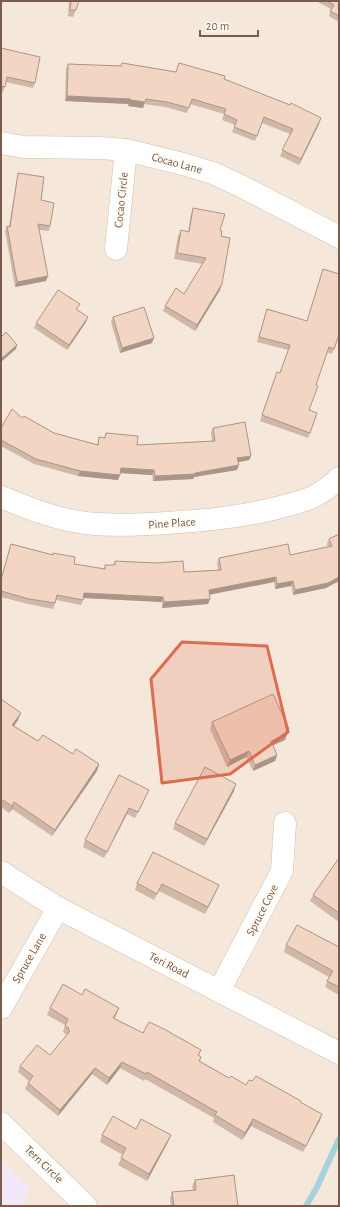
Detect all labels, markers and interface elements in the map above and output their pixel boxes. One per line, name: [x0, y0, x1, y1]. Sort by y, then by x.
scale bar: [200, 12, 258, 38]
text: 20 m: [206, 20, 229, 32]
street label: Cocao Lane: [150, 150, 204, 176]
street label: Cocao Circle: [112, 172, 130, 228]
street label: Pine Place: [148, 515, 196, 531]
street label: Spruce Cove: [244, 882, 280, 938]
street label: Spruce Lane: [10, 931, 48, 985]
street label: Teri Road: [147, 950, 191, 980]
street label: Tern Circle: [22, 1143, 66, 1185]

